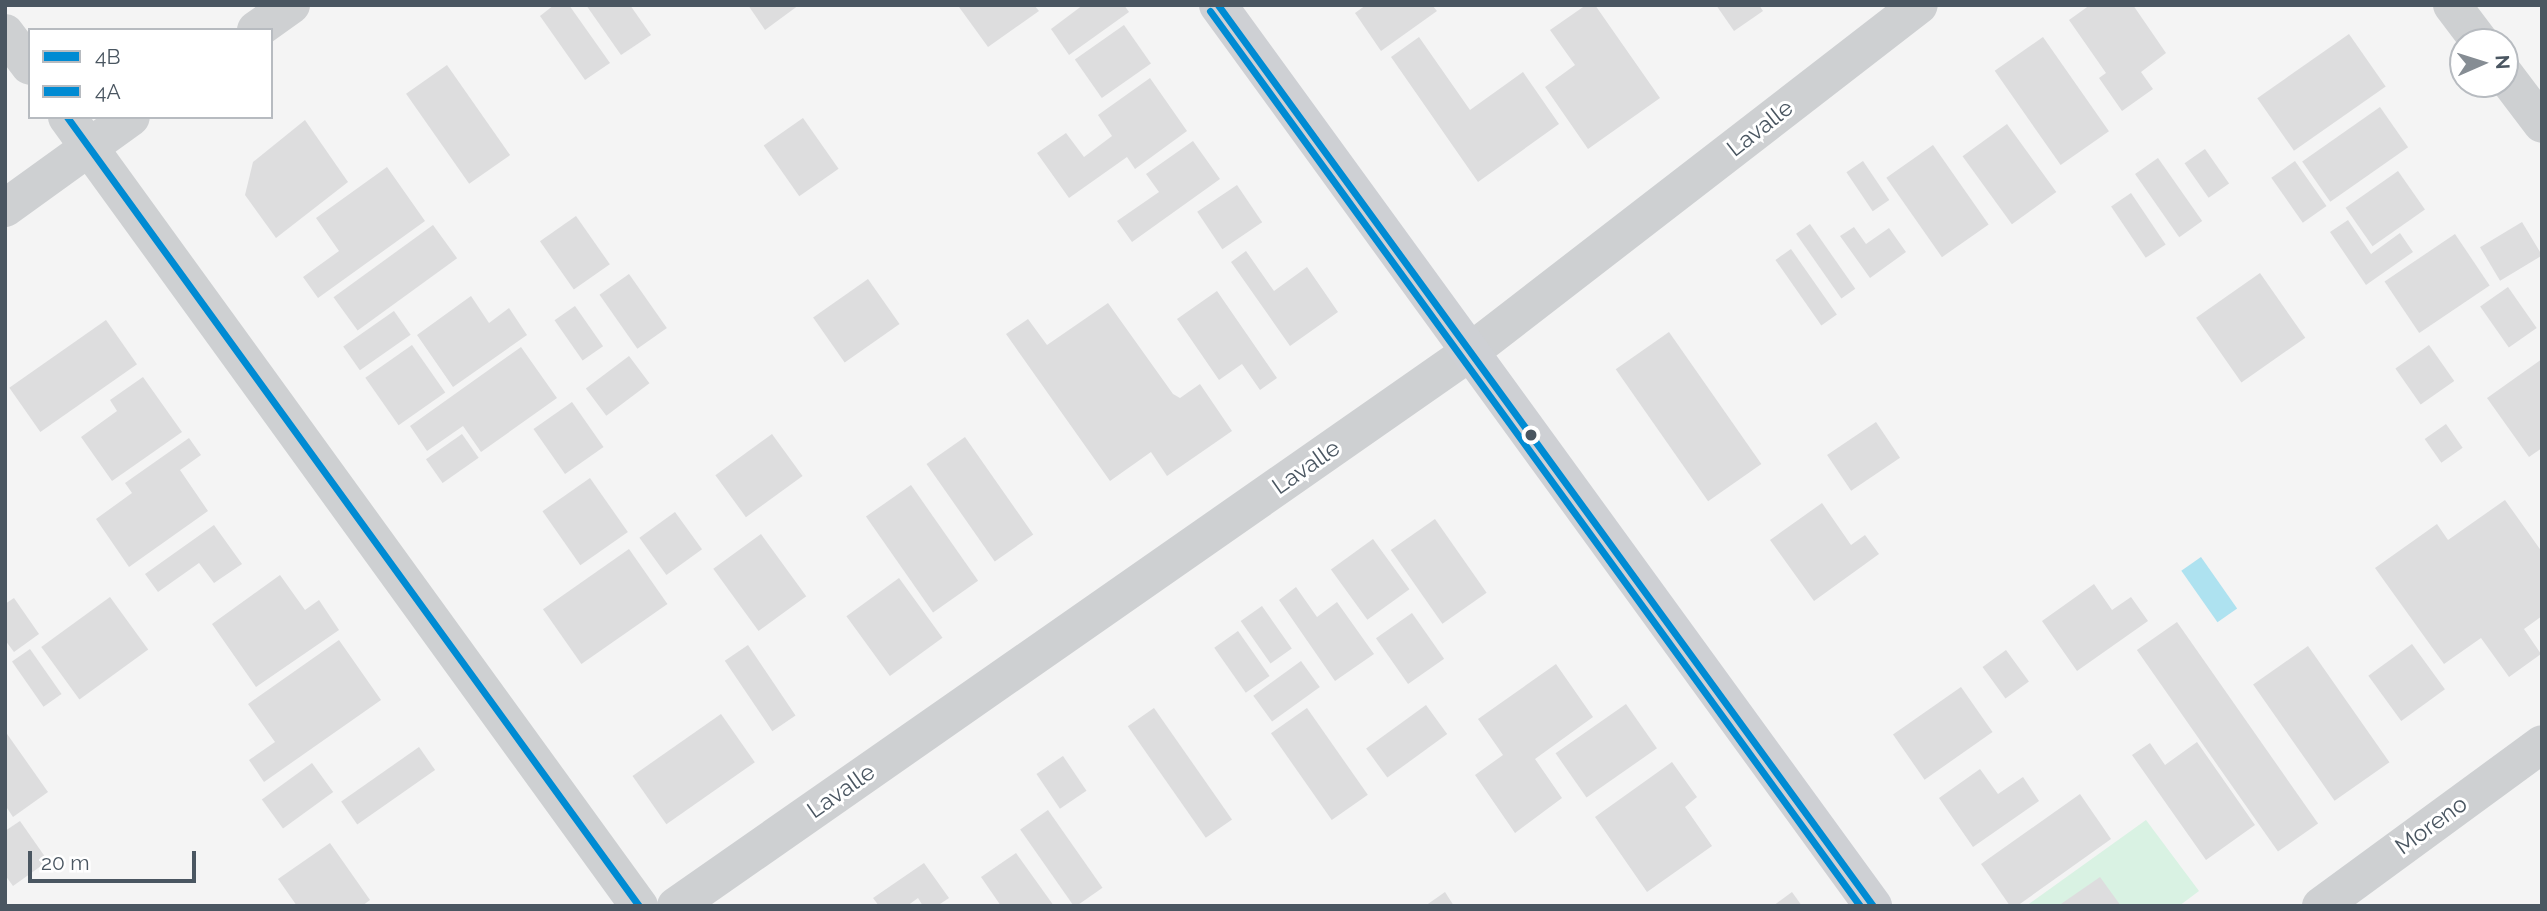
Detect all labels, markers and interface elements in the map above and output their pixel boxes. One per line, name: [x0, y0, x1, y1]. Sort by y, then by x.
legend: [28, 28, 273, 119]
north arrow: [2449, 28, 2519, 98]
text: 4B: [95, 44, 120, 69]
text: N: [2492, 54, 2514, 70]
text: 4A: [95, 79, 121, 104]
street label: Lavalle: [1722, 94, 1798, 162]
unlabelled marker: [1524, 428, 1538, 442]
street label: Lavalle: [1267, 434, 1345, 500]
street label: Lavalle: [802, 758, 880, 824]
street label: Moreno: [2390, 790, 2472, 860]
scale bar: [32, 838, 200, 882]
text: 20 m: [41, 850, 89, 875]

